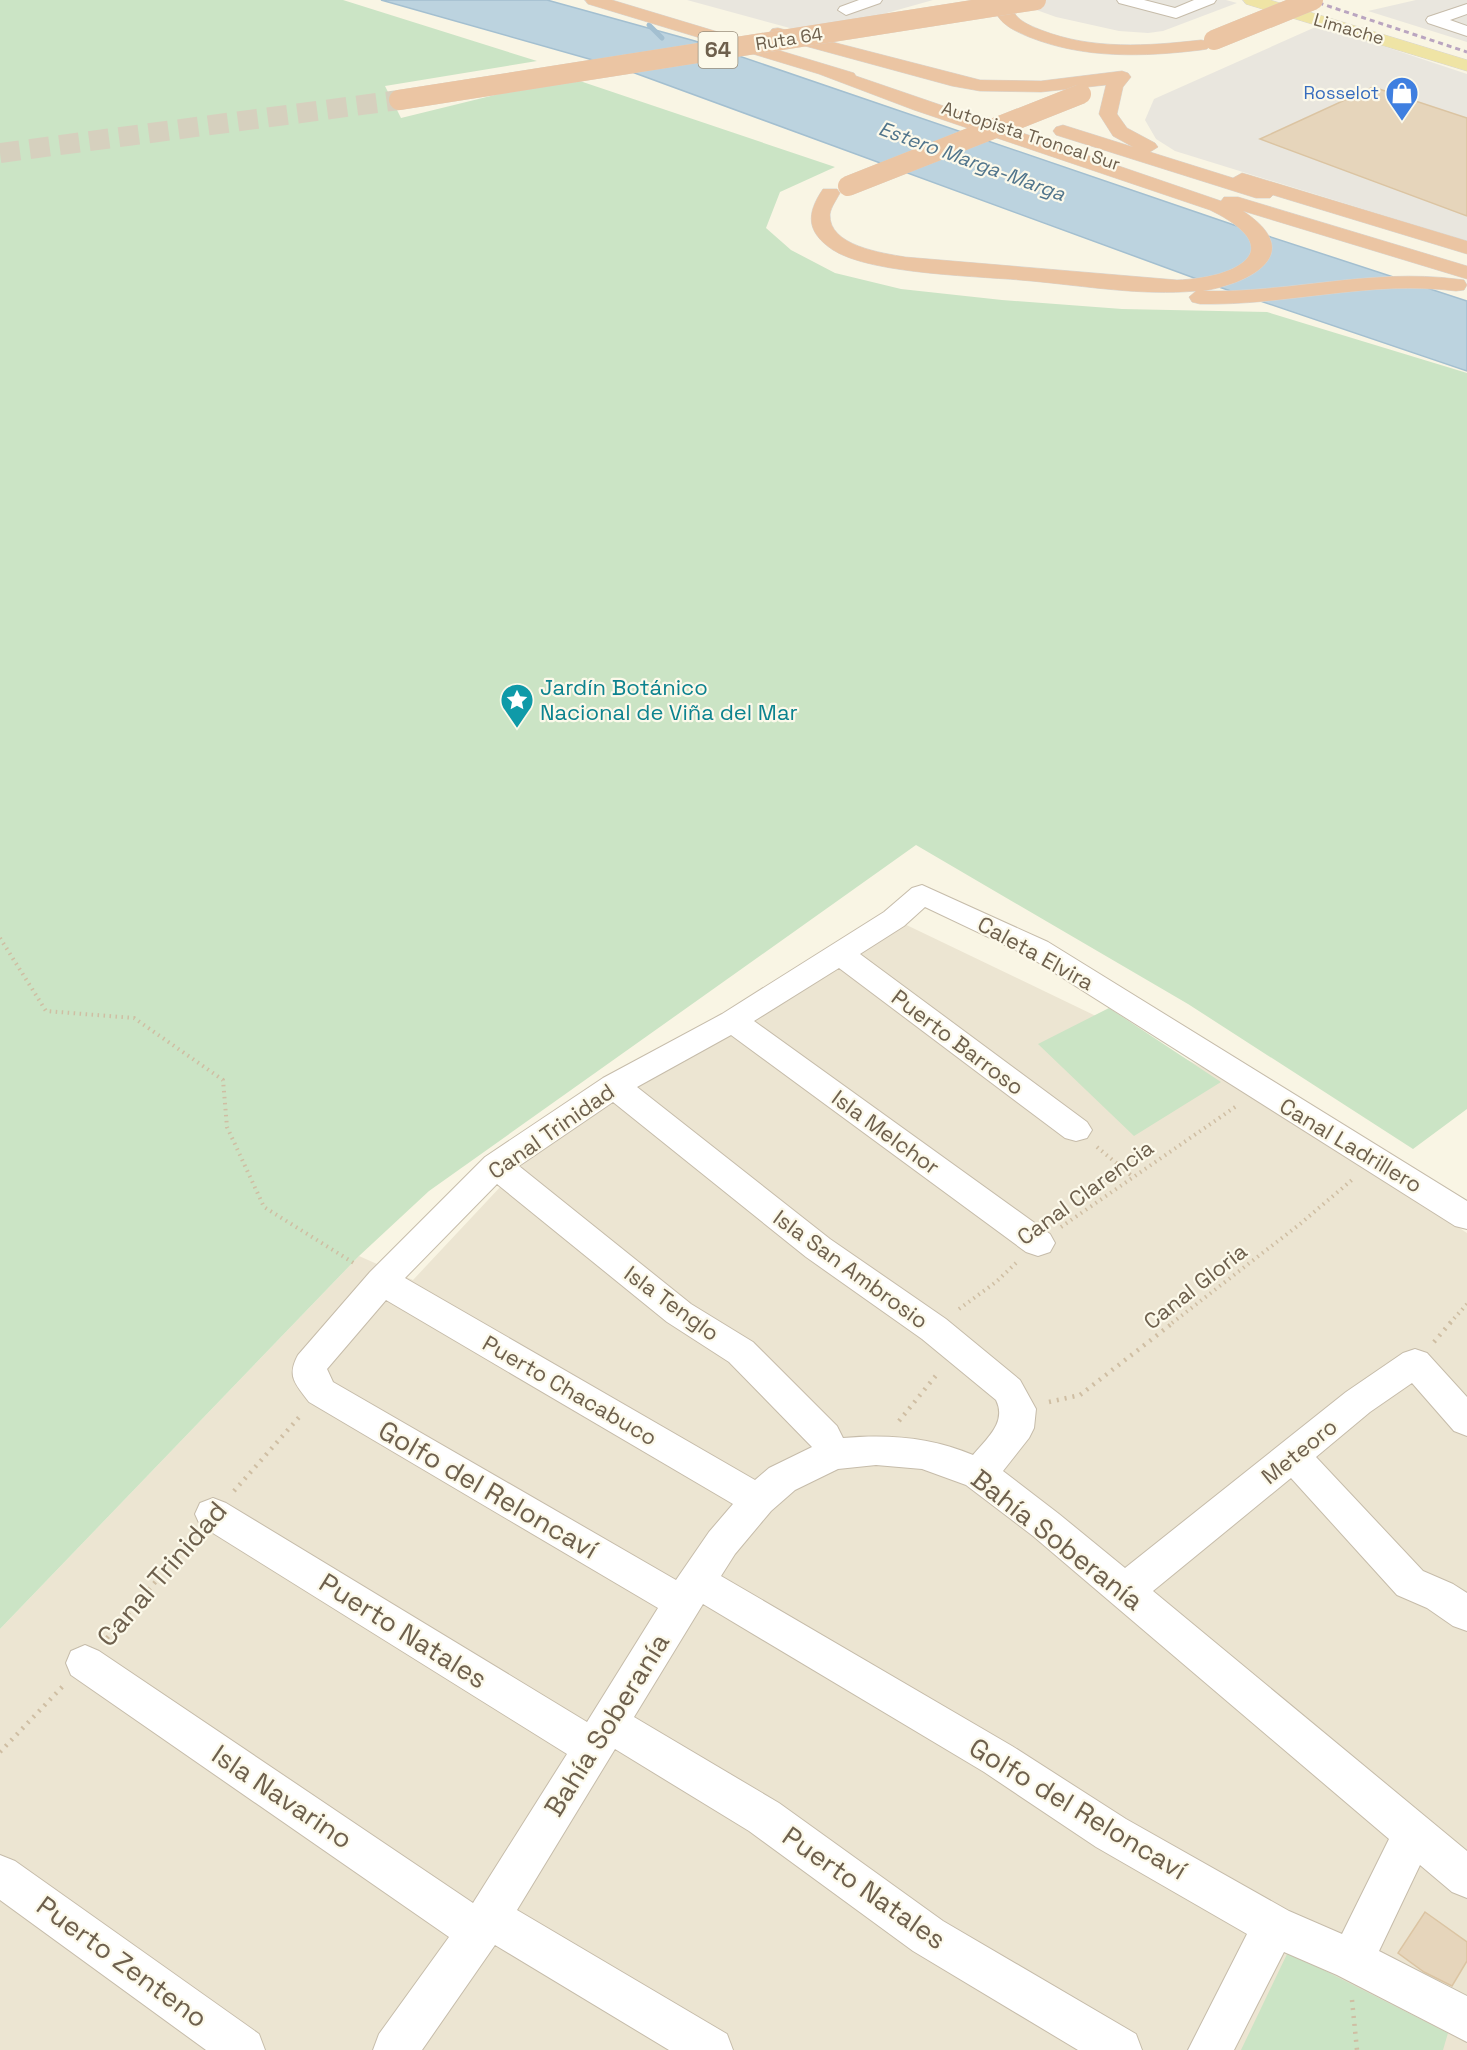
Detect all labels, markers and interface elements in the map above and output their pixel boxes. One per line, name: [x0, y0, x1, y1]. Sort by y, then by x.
street label: Limache: [1311, 8, 1387, 50]
street label: Ruta 64: [754, 22, 824, 55]
road number: 64: [698, 32, 738, 68]
shop icon: Rosselot: [1384, 75, 1420, 122]
place label: Rosselot: [1303, 81, 1379, 104]
street label: Autopista Troncal Sur: [939, 96, 1123, 175]
water label: Estero Marga-Marga: [875, 115, 1069, 207]
place label: Jardín Botánico Nacional de Viña del Mar: [540, 673, 798, 726]
place icon: Jardín Botánico Nacional de Viña del Mar: [499, 682, 535, 729]
street label: Caleta Elvira: [973, 910, 1099, 997]
street label: Puerto Barroso: [886, 983, 1030, 1101]
street label: Canal Trinidad: [482, 1077, 620, 1185]
street label: Isla Melchor: [827, 1083, 945, 1181]
street label: Canal Ladrillero: [1275, 1091, 1427, 1199]
street label: Canal Clarencia: [1011, 1133, 1159, 1251]
street label: Isla San Ambrosio: [768, 1203, 934, 1335]
street label: Canal Gloria: [1138, 1237, 1253, 1335]
street label: Isla Tenglo: [619, 1259, 725, 1347]
street label: Puerto Chacabuco: [478, 1329, 662, 1451]
street label: Golfo del Reloncaví: [372, 1412, 605, 1567]
street label: Meteoro: [1255, 1412, 1343, 1490]
street label: Bahía Soberanía: [964, 1461, 1151, 1618]
street label: Canal Trinidad: [89, 1494, 234, 1654]
street label: Puerto Natales: [313, 1565, 494, 1696]
street label: Bahía Soberanía: [536, 1627, 677, 1823]
street label: Golfo del Reloncaví: [963, 1730, 1194, 1888]
street label: Isla Navarino: [205, 1737, 359, 1856]
street label: Puerto Natales: [776, 1818, 953, 1957]
street label: Puerto Zenteno: [30, 1888, 215, 2035]

